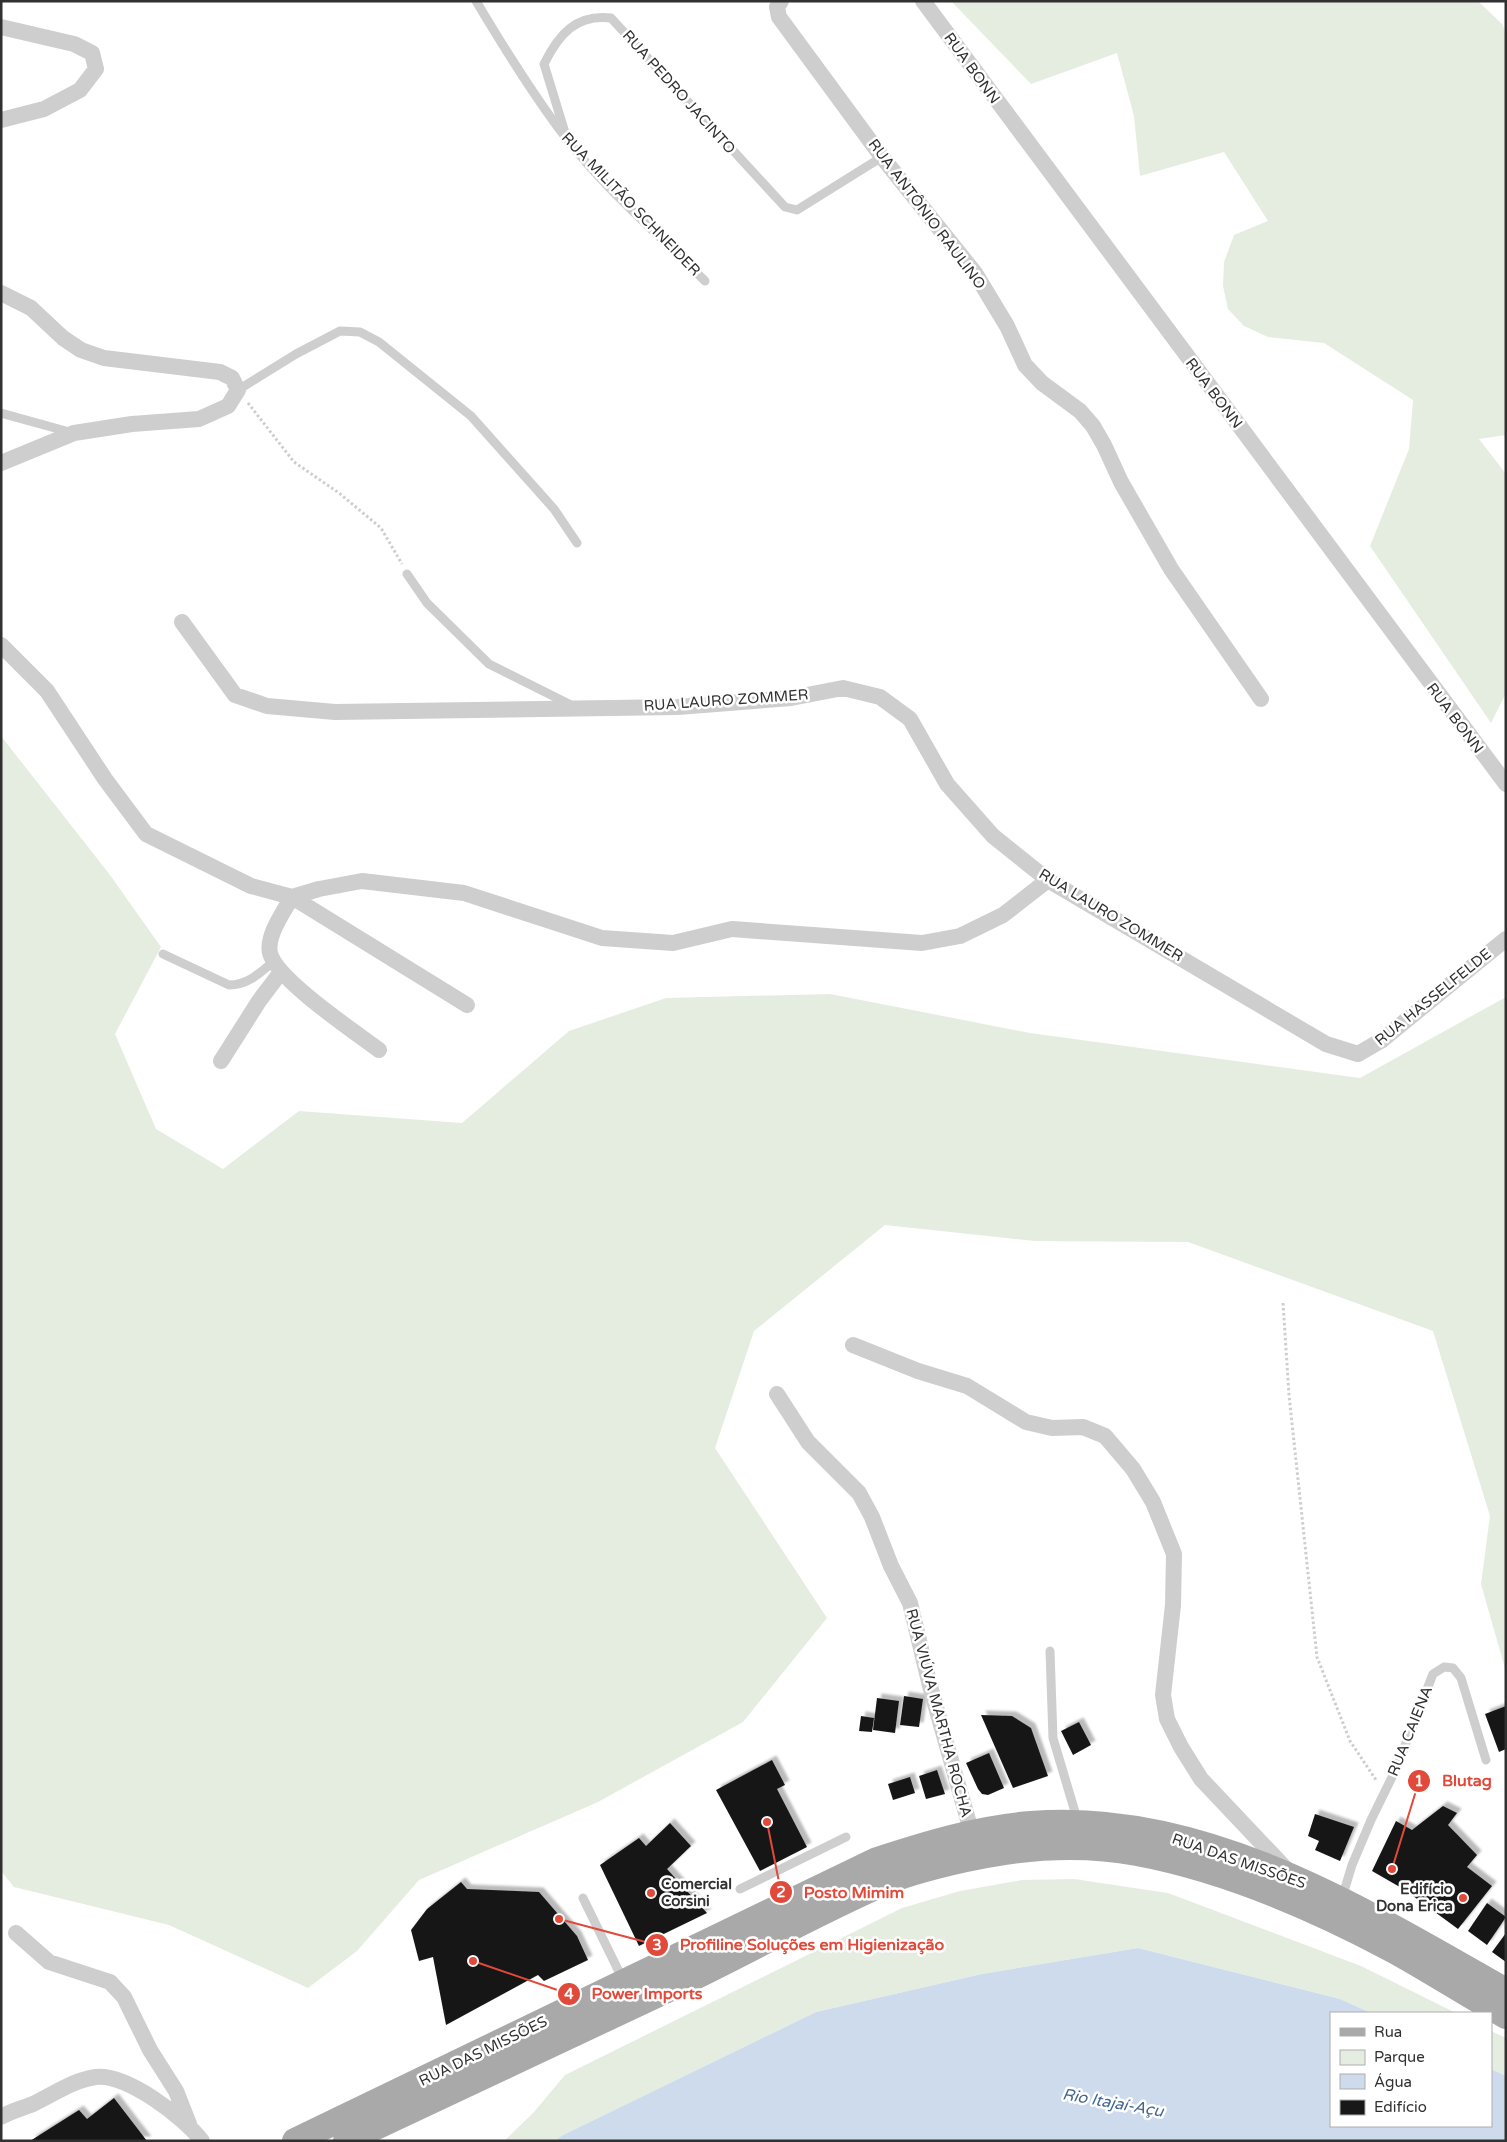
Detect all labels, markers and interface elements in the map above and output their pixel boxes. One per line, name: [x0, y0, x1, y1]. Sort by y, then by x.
street label: RUA PEDRO JACINTO: [619, 26, 739, 158]
street label: RUA BONN: [940, 29, 1004, 107]
street label: RUA MILITÃO SCHNEIDER: [558, 129, 704, 279]
street label: RUA ANTÔNIO RAULINO: [865, 135, 989, 293]
street label: RUA BONN: [1182, 354, 1246, 432]
street label: RUA BONN: [1423, 679, 1487, 757]
street label: RUA LAURO ZOMMER: [643, 685, 809, 715]
street label: RUA LAURO ZOMMER: [1036, 865, 1186, 965]
street label: RUA HASSELFELDE: [1371, 945, 1495, 1049]
street label: RUA VIÚVA MARTHA ROCHA: [902, 1607, 976, 1819]
street label: RUA CAIENA: [1384, 1683, 1436, 1779]
callout: Blutag: [1407, 1765, 1502, 1796]
text: Blutag: [1442, 1771, 1492, 1791]
text: 1: [1414, 1772, 1424, 1790]
street label: RUA DAS MISSÕES: [1170, 1830, 1308, 1892]
place label: Comercial Corsini: [661, 1875, 732, 1910]
callout: Posto Mimim: [769, 1877, 914, 1908]
place label: Edifício Dona Erica: [1376, 1880, 1453, 1915]
text: 2: [776, 1883, 786, 1901]
text: Posto Mimim: [804, 1883, 904, 1903]
marker: Comercial Corsini: [645, 1887, 657, 1899]
marker: Edifício Dona Erica: [1457, 1892, 1469, 1904]
callout: Profiline Soluções em Higienização: [644, 1929, 954, 1960]
text: Profiline Soluções em Higienização: [680, 1935, 945, 1955]
text: 3: [652, 1936, 662, 1954]
callout: Power Imports: [557, 1978, 713, 2009]
text: Power Imports: [592, 1984, 703, 2004]
text: 4: [564, 1985, 574, 2003]
street label: RUA DAS MISSÕES: [416, 2012, 550, 2090]
legend: [1330, 2012, 1492, 2127]
text: Rua: [1374, 2023, 1402, 2041]
text: Parque: [1374, 2048, 1425, 2066]
text: Água: [1374, 2073, 1412, 2091]
water label: Rio Itajaí-Açu: [1061, 2084, 1166, 2122]
text: Edifício: [1374, 2098, 1427, 2116]

